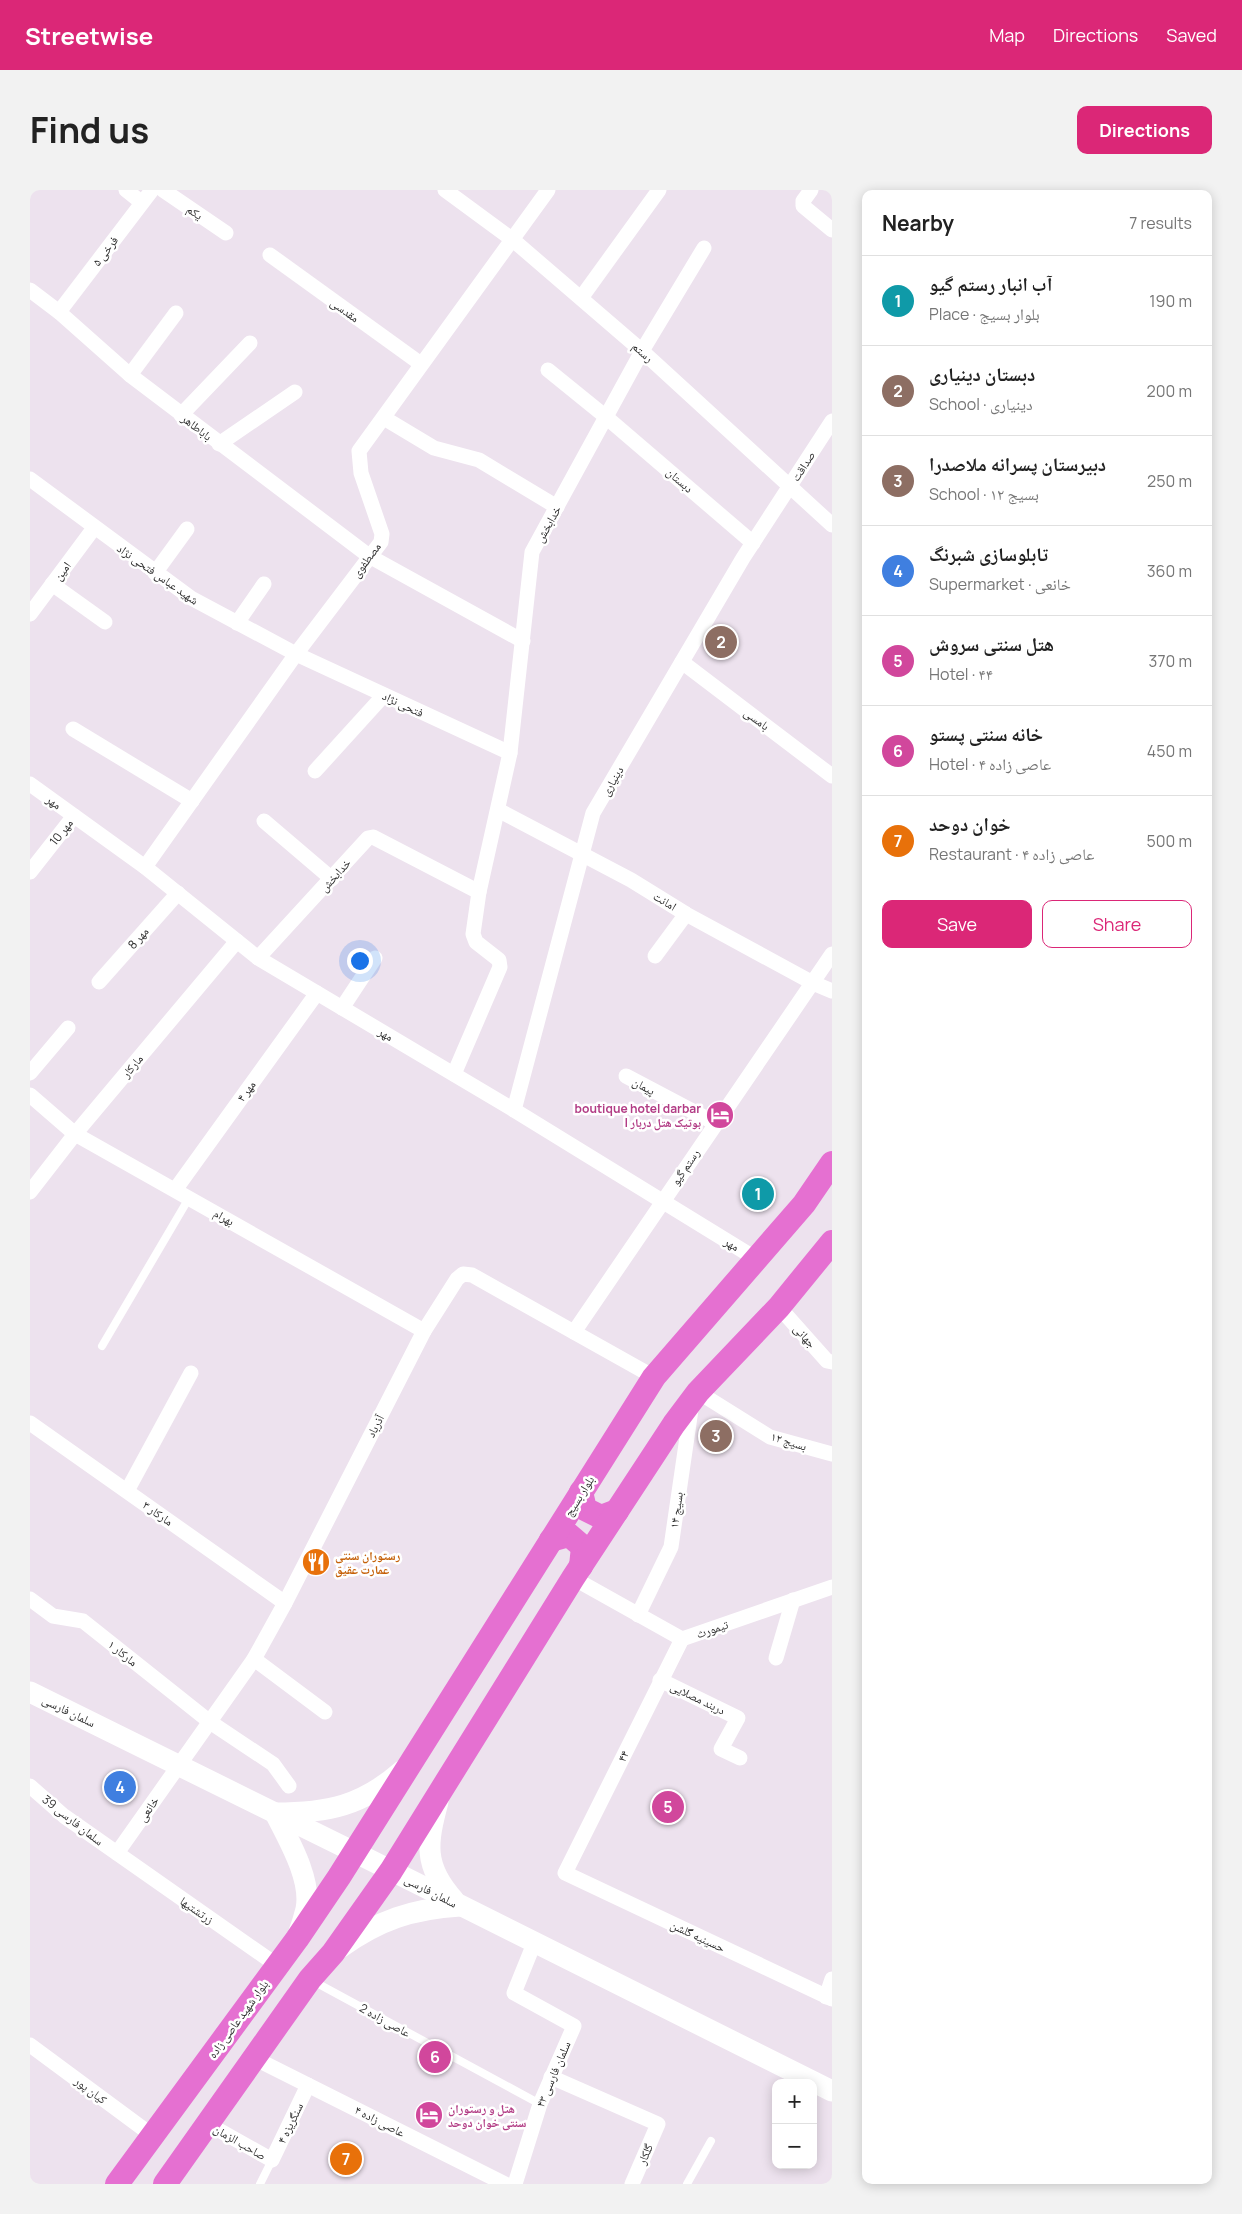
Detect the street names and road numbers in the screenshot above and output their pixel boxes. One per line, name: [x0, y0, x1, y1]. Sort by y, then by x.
street label: یکم: [184, 200, 207, 224]
street label: فرخی ۵: [88, 232, 122, 270]
street label: مقدسی: [327, 294, 363, 326]
street label: رستم: [629, 338, 658, 366]
street label: باباطاهر: [177, 409, 216, 444]
street label: صداقت: [787, 448, 819, 484]
street label: دبستان: [663, 464, 697, 496]
street label: خدابخش: [531, 502, 565, 545]
street label: مصطفوی: [347, 539, 385, 581]
street label: شهید عباس فتحی نژاد: [114, 540, 202, 609]
street label: امین: [49, 558, 75, 584]
street label: فتحی نژاد: [379, 687, 427, 721]
street label: بامسی: [741, 704, 773, 734]
street label: دینیاری: [597, 763, 627, 799]
street label: مهر: [42, 790, 65, 813]
street label: مهر 10: [45, 815, 77, 849]
street label: خدابخش: [315, 854, 355, 895]
street label: امانت: [650, 887, 680, 915]
street label: مهر 8: [124, 923, 152, 953]
street label: مهر: [374, 1022, 397, 1045]
street label: مارکار: [117, 1051, 147, 1082]
street label: پیمان: [630, 1073, 659, 1099]
street label: مهر ۴: [232, 1077, 260, 1105]
street label: رستم گیو: [667, 1145, 704, 1189]
street label: بهرام: [210, 1204, 238, 1230]
street label: مهر: [720, 1232, 743, 1255]
street label: جهانی: [790, 1320, 821, 1352]
street label: آذرباد: [362, 1411, 388, 1440]
street label: بسیج ۱۲: [769, 1427, 809, 1455]
street label: بلوار بسیج: [560, 1472, 598, 1520]
street label: بسیج ۱۴: [665, 1491, 687, 1529]
street label: مارکار ۳: [139, 1496, 177, 1530]
street label: تیمورث: [694, 1615, 731, 1642]
street label: مارکار ۱: [105, 1636, 141, 1670]
street label: دربند مصلایی: [668, 1677, 728, 1719]
street label: سلمان فارسی: [40, 1691, 98, 1731]
street label: ۴۴: [613, 1747, 633, 1765]
street label: سلمان فارسی 39: [39, 1791, 107, 1849]
street label: خانعی: [133, 1793, 163, 1825]
street label: سلمان فارسی: [402, 1870, 460, 1912]
street label: زرتشتیها: [177, 1892, 218, 1928]
street label: حسینیه گلشن: [668, 1916, 728, 1956]
street label: بلوار شهید عاصی زاده: [204, 1976, 272, 2062]
street label: عاصی زاده 2: [356, 1999, 414, 2041]
street label: سلمان فارسی ۴۳: [531, 2038, 575, 2110]
street label: کیان پور: [71, 2072, 111, 2108]
street label: سنگریزه ۴: [273, 2100, 307, 2146]
street label: عاصی زاده ۴: [352, 2101, 408, 2141]
street label: صاحب الزمان: [211, 2120, 269, 2164]
street label: گلکار: [633, 2141, 657, 2168]

